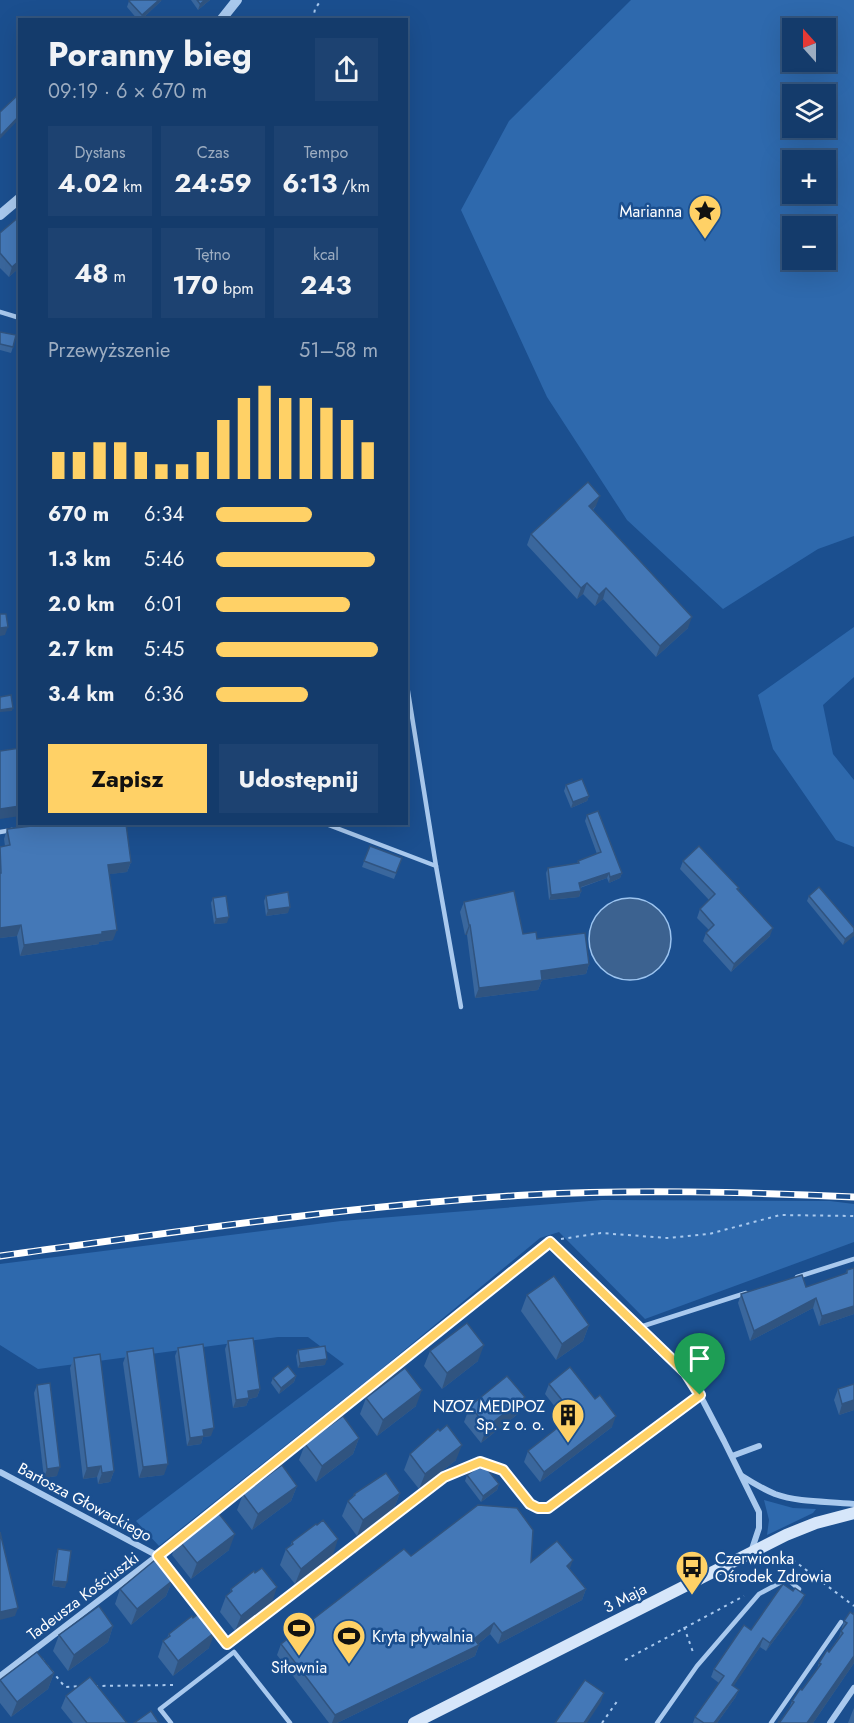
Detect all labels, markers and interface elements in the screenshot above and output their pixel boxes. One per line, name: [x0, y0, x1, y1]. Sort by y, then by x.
north arrow: [782, 18, 836, 72]
map controls: [782, 18, 836, 270]
text: Poranny bieg: [48, 31, 252, 78]
button: share: [315, 38, 378, 101]
text: 09:19 · 6 × 670 m: [48, 77, 207, 106]
button: layers: [782, 84, 836, 138]
text: Dystans: [75, 141, 126, 164]
text: Czas: [197, 141, 229, 164]
text: Tempo: [304, 141, 348, 164]
button: +: [782, 150, 836, 204]
text: 4.02: [57, 164, 118, 202]
text: 24:59: [174, 164, 252, 202]
text: 6:13: [282, 164, 337, 202]
text: km: [118, 175, 143, 198]
text: /km: [337, 175, 370, 198]
place icon: Marianna: [687, 193, 723, 240]
place label: Marianna: [620, 200, 682, 223]
button: −: [782, 216, 836, 270]
text: Tętno: [195, 243, 231, 266]
text: kcal: [313, 243, 339, 266]
text: 48: [74, 254, 109, 292]
text: m: [109, 265, 126, 288]
text: 170: [172, 266, 218, 304]
text: 243: [300, 266, 352, 304]
text: bpm: [218, 277, 254, 300]
text: Przewyższenie: [48, 336, 170, 365]
text: 51–58 m: [299, 336, 378, 365]
text: 670 m: [48, 500, 109, 529]
text: 6:34: [144, 500, 184, 529]
text: 1.3 km: [48, 545, 111, 574]
text: 5:46: [144, 545, 184, 574]
text: 2.0 km: [48, 590, 115, 619]
text: 6:01: [144, 590, 183, 619]
text: 2.7 km: [48, 635, 114, 664]
text: 5:45: [144, 635, 184, 664]
text: 3.4 km: [48, 680, 114, 709]
text: 6:36: [144, 680, 184, 709]
button: Zapisz: [48, 744, 207, 813]
button: Udostępnij: [219, 744, 378, 813]
pin: [674, 1333, 725, 1395]
icon: arrive: [683, 1342, 716, 1375]
place label: NZOZ MEDIPOZ Sp. z o. o.: [433, 1395, 545, 1436]
building icon: NZOZ MEDIPOZ Sp. z o. o.: [550, 1397, 586, 1444]
street label: Bartosza Głowackiego: [14, 1457, 156, 1547]
street label: Tadeusza Kościuszki: [22, 1546, 144, 1646]
place label: Czerwionka Ośrodek Zdrowia: [715, 1547, 832, 1588]
bus stop icon: Czerwionka Ośrodek Zdrowia: [674, 1549, 710, 1596]
street label: 3 Maja: [599, 1577, 651, 1619]
sports icon: Siłownia: [281, 1610, 317, 1657]
sports icon: Kryta pływalnia: [331, 1618, 367, 1665]
place label: Kryta pływalnia: [372, 1625, 473, 1648]
place label: Siłownia: [271, 1656, 327, 1679]

